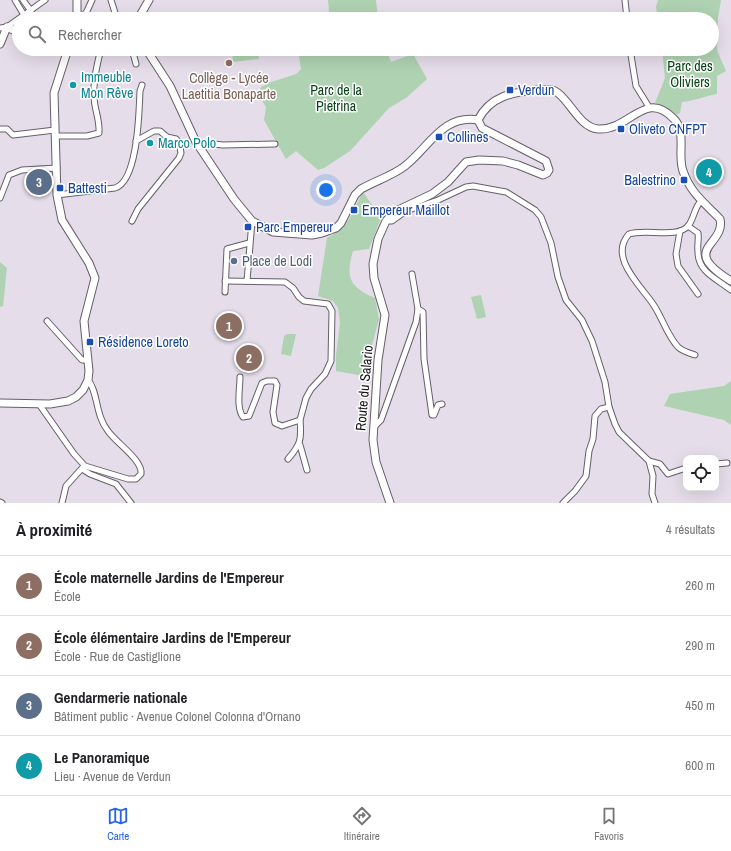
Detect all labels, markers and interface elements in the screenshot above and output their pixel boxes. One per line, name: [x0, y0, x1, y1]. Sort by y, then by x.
search box: [12, 12, 719, 56]
icon: search: [26, 23, 48, 45]
text: Rechercher: [58, 24, 122, 45]
park label: Parc des Oliviers: [667, 57, 713, 91]
marker: Collège - Lycée Laetitia Bonaparte: [224, 58, 234, 68]
place label: Immeuble Mon Rêve: [81, 68, 133, 102]
place label: Collège - Lycée Laetitia Bonaparte: [182, 69, 276, 103]
marker: Immeuble Mon Rêve: [68, 80, 78, 90]
park label: Parc de la Pietrina: [310, 81, 362, 115]
place label: Verdun: [518, 81, 554, 99]
marker: Verdun: [505, 85, 515, 95]
place label: Oliveto CNFPT: [629, 120, 707, 138]
marker: Oliveto CNFPT: [616, 124, 626, 134]
place label: Collines: [447, 128, 489, 146]
marker: Collines: [434, 132, 444, 142]
place label: Marco Polo: [158, 134, 216, 152]
marker: Marco Polo: [145, 138, 155, 148]
pin: 4: [696, 157, 722, 187]
pin: 3: [26, 167, 52, 197]
place label: Balestrino: [624, 171, 676, 189]
marker: Balestrino: [679, 175, 689, 185]
place label: Battesti: [68, 179, 107, 197]
your location: [316, 180, 336, 200]
marker: Battesti: [55, 183, 65, 193]
place label: Empereur Maillot: [362, 201, 449, 219]
marker: Empereur Maillot: [349, 205, 359, 215]
place label: Parc Empereur: [256, 218, 333, 236]
marker: Parc Empereur: [243, 222, 253, 232]
place label: Place de Lodi: [242, 252, 312, 270]
marker: Place de Lodi: [229, 256, 239, 266]
pin: 1: [216, 311, 242, 341]
place label: Résidence Loreto: [98, 333, 189, 351]
marker: Résidence Loreto: [85, 337, 95, 347]
pin: 2: [236, 343, 262, 373]
street label: Route du Salario: [351, 344, 377, 432]
map controls: [683, 455, 719, 491]
button: locate: [683, 455, 719, 491]
text: À proximité: [16, 518, 92, 541]
text: 4 résultats: [666, 521, 715, 538]
text: École maternelle Jardins de l'Empereur: [54, 567, 284, 588]
text: 1: [26, 577, 32, 594]
text: 260 m: [685, 577, 715, 594]
text: École: [54, 588, 81, 605]
text: École élémentaire Jardins de l'Empereur: [54, 627, 291, 648]
text: 2: [26, 637, 32, 654]
text: 290 m: [685, 637, 715, 654]
text: École · Rue de Castiglione: [54, 648, 181, 665]
text: Gendarmerie nationale: [54, 687, 187, 708]
text: 3: [26, 697, 32, 714]
text: 450 m: [685, 697, 715, 714]
text: Bâtiment public · Avenue Colonel Colonna d'Ornano: [54, 708, 301, 725]
text: Le Panoramique: [54, 747, 150, 768]
text: 4: [26, 757, 32, 774]
text: 600 m: [685, 757, 715, 774]
text: Lieu · Avenue de Verdun: [54, 768, 171, 785]
tab: Carte: [107, 805, 129, 843]
tab: Itinéraire: [344, 805, 380, 843]
tab: Favoris: [594, 805, 624, 843]

